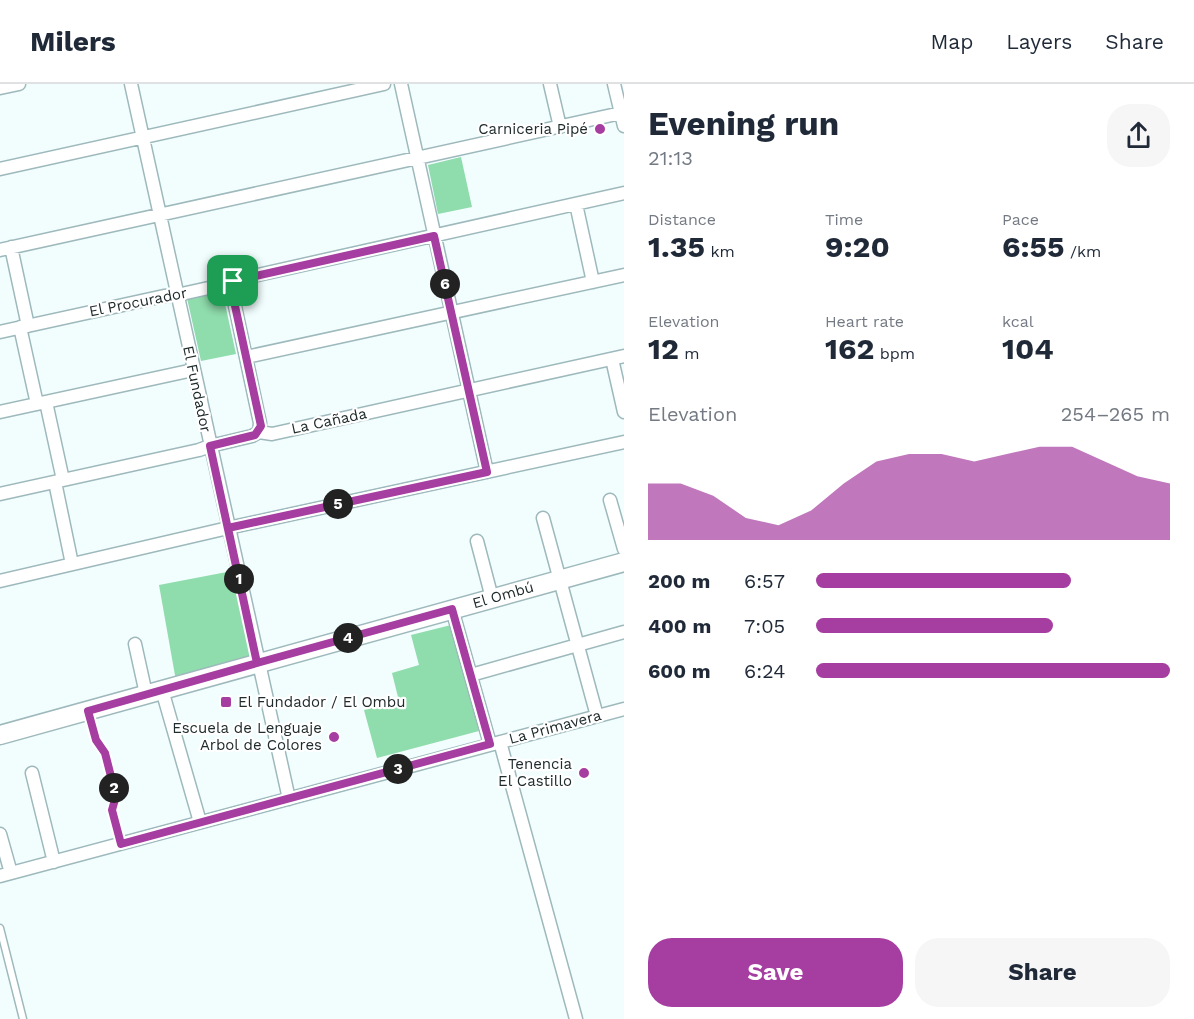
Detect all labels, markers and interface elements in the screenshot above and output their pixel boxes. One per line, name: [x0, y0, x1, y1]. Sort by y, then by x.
text: Milers: [30, 25, 116, 58]
text: Map: [930, 29, 973, 54]
text: Layers: [1006, 29, 1072, 54]
text: Share: [1105, 29, 1164, 54]
text: Evening run: [648, 104, 839, 143]
button: share: [1107, 104, 1170, 167]
place label: Carniceria Pipé: [478, 120, 588, 138]
marker: Carniceria Pipé: [593, 122, 607, 136]
text: 21:13: [648, 146, 693, 170]
text: Distance: [648, 210, 716, 229]
text: Time: [825, 210, 863, 229]
text: Pace: [1002, 210, 1039, 229]
text: 1.35: [648, 229, 705, 264]
text: 9:20: [825, 229, 890, 264]
text: 6:55: [1002, 229, 1065, 264]
text: km: [705, 242, 735, 261]
text: /km: [1065, 242, 1101, 261]
pin: [207, 255, 258, 306]
icon: arrive: [216, 264, 249, 297]
pin: 6: [430, 269, 460, 299]
text: 6: [440, 274, 450, 293]
street label: El Procurador: [88, 284, 188, 320]
text: Elevation: [648, 312, 719, 331]
text: Heart rate: [825, 312, 904, 331]
text: kcal: [1002, 312, 1034, 331]
text: 12: [648, 331, 679, 366]
text: 162: [825, 331, 874, 366]
text: 104: [1002, 331, 1054, 366]
street label: El Fundador: [179, 344, 215, 434]
text: m: [679, 344, 700, 363]
text: bpm: [874, 344, 915, 363]
text: Elevation: [648, 402, 737, 426]
text: 254–265 m: [1061, 402, 1170, 426]
street label: La Cañada: [290, 404, 369, 438]
pin: 5: [323, 489, 353, 519]
text: 5: [333, 494, 343, 513]
pin: 1: [224, 564, 254, 594]
text: 1: [236, 569, 242, 588]
text: 200 m: [648, 569, 710, 593]
text: 6:57: [744, 569, 785, 593]
street label: El Ombú: [470, 578, 536, 612]
text: 400 m: [648, 614, 711, 638]
text: 7:05: [744, 614, 785, 638]
pin: 4: [333, 623, 363, 653]
text: 4: [343, 628, 353, 647]
text: 600 m: [648, 659, 711, 683]
text: 6:24: [744, 659, 785, 683]
place label: El Fundador / El Ombu: [238, 693, 406, 711]
marker: El Fundador / El Ombu: [219, 695, 233, 709]
street label: La Primavera: [507, 706, 604, 748]
place label: Escuela de Lenguaje Arbol de Colores: [172, 719, 322, 754]
marker: Escuela de Lenguaje Arbol de Colores: [327, 730, 341, 744]
pin: 3: [383, 754, 413, 784]
place label: Tenencia El Castillo: [498, 755, 573, 790]
text: 3: [393, 759, 403, 778]
marker: Tenencia El Castillo: [577, 766, 591, 780]
pin: 2: [99, 773, 129, 803]
text: 2: [109, 778, 119, 797]
button: Save: [648, 938, 903, 1007]
button: Share: [915, 938, 1170, 1007]

